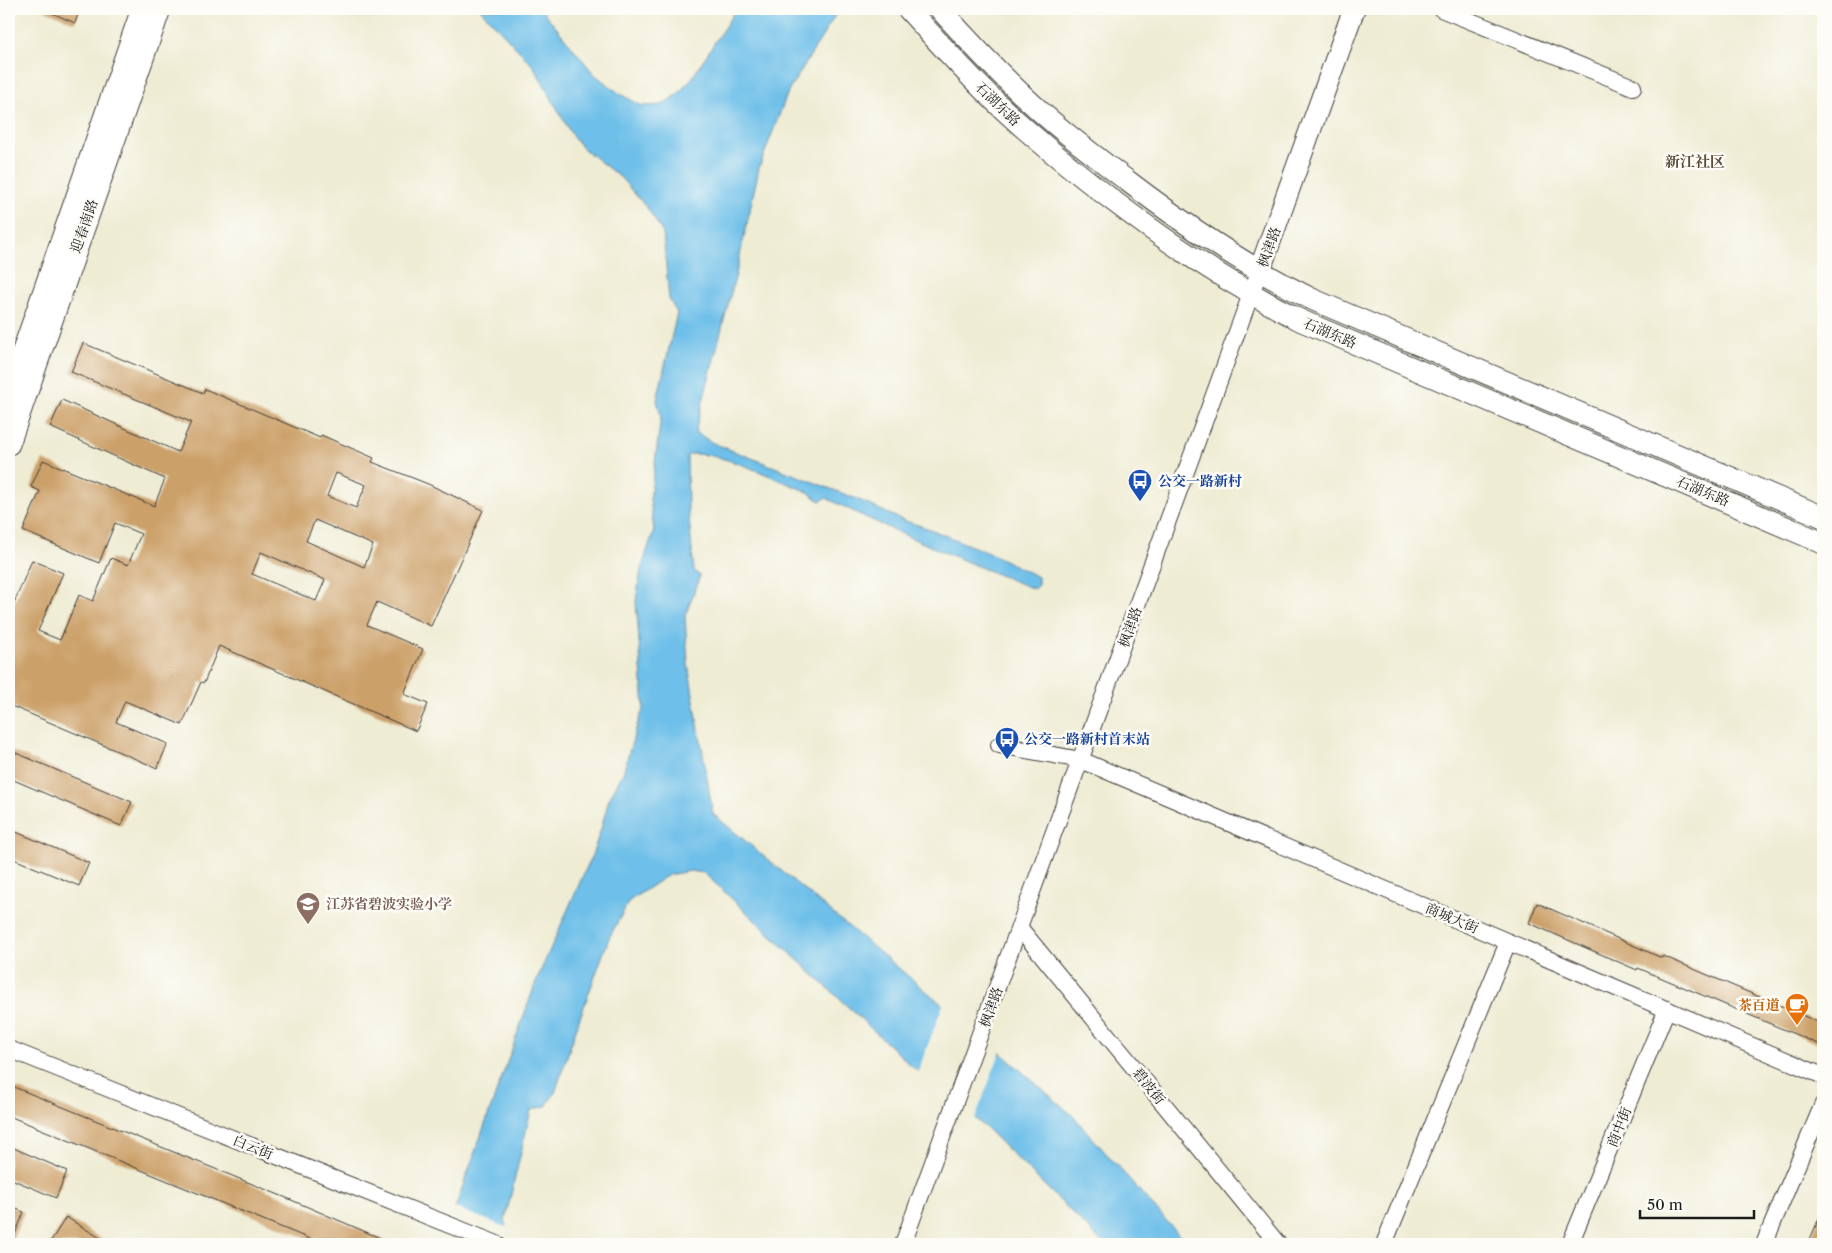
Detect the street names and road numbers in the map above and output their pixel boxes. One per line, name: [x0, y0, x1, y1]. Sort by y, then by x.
street label: 石湖东路: [972, 78, 1024, 130]
street label: 迎春南路: [66, 197, 102, 255]
street label: 枫津路: [1253, 224, 1285, 270]
street label: 石湖东路: [1301, 314, 1359, 352]
street label: 石湖东路: [1674, 472, 1732, 510]
street label: 枫津路: [1114, 604, 1146, 650]
street label: 商城大街: [1423, 899, 1481, 937]
street label: 枫津路: [975, 984, 1007, 1030]
street label: 碧波街: [1129, 1064, 1169, 1108]
street label: 商中街: [1603, 1104, 1635, 1150]
street label: 白云街: [230, 1131, 276, 1163]

